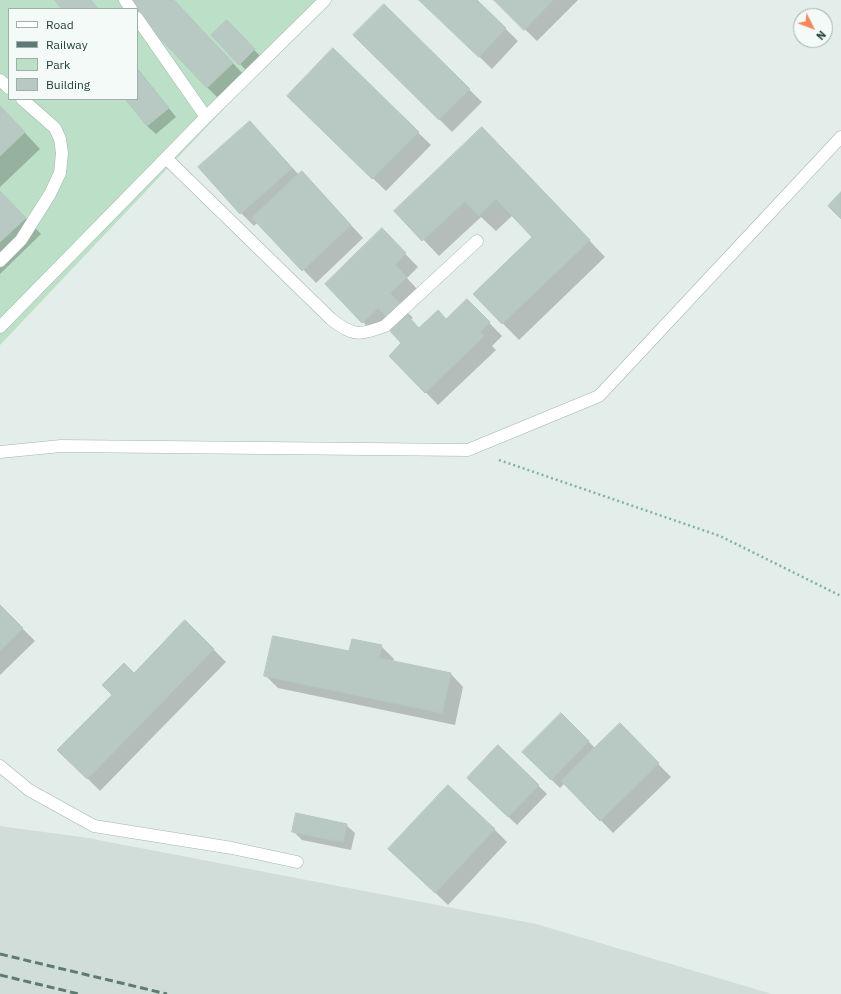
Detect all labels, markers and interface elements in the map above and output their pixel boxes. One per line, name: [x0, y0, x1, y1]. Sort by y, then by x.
legend: [8, 8, 138, 100]
north arrow: [793, 8, 833, 48]
text: Road: [46, 17, 74, 32]
text: N: [813, 28, 829, 43]
text: Railway: [46, 37, 88, 52]
text: Park: [46, 57, 70, 72]
text: Building: [46, 77, 90, 92]

